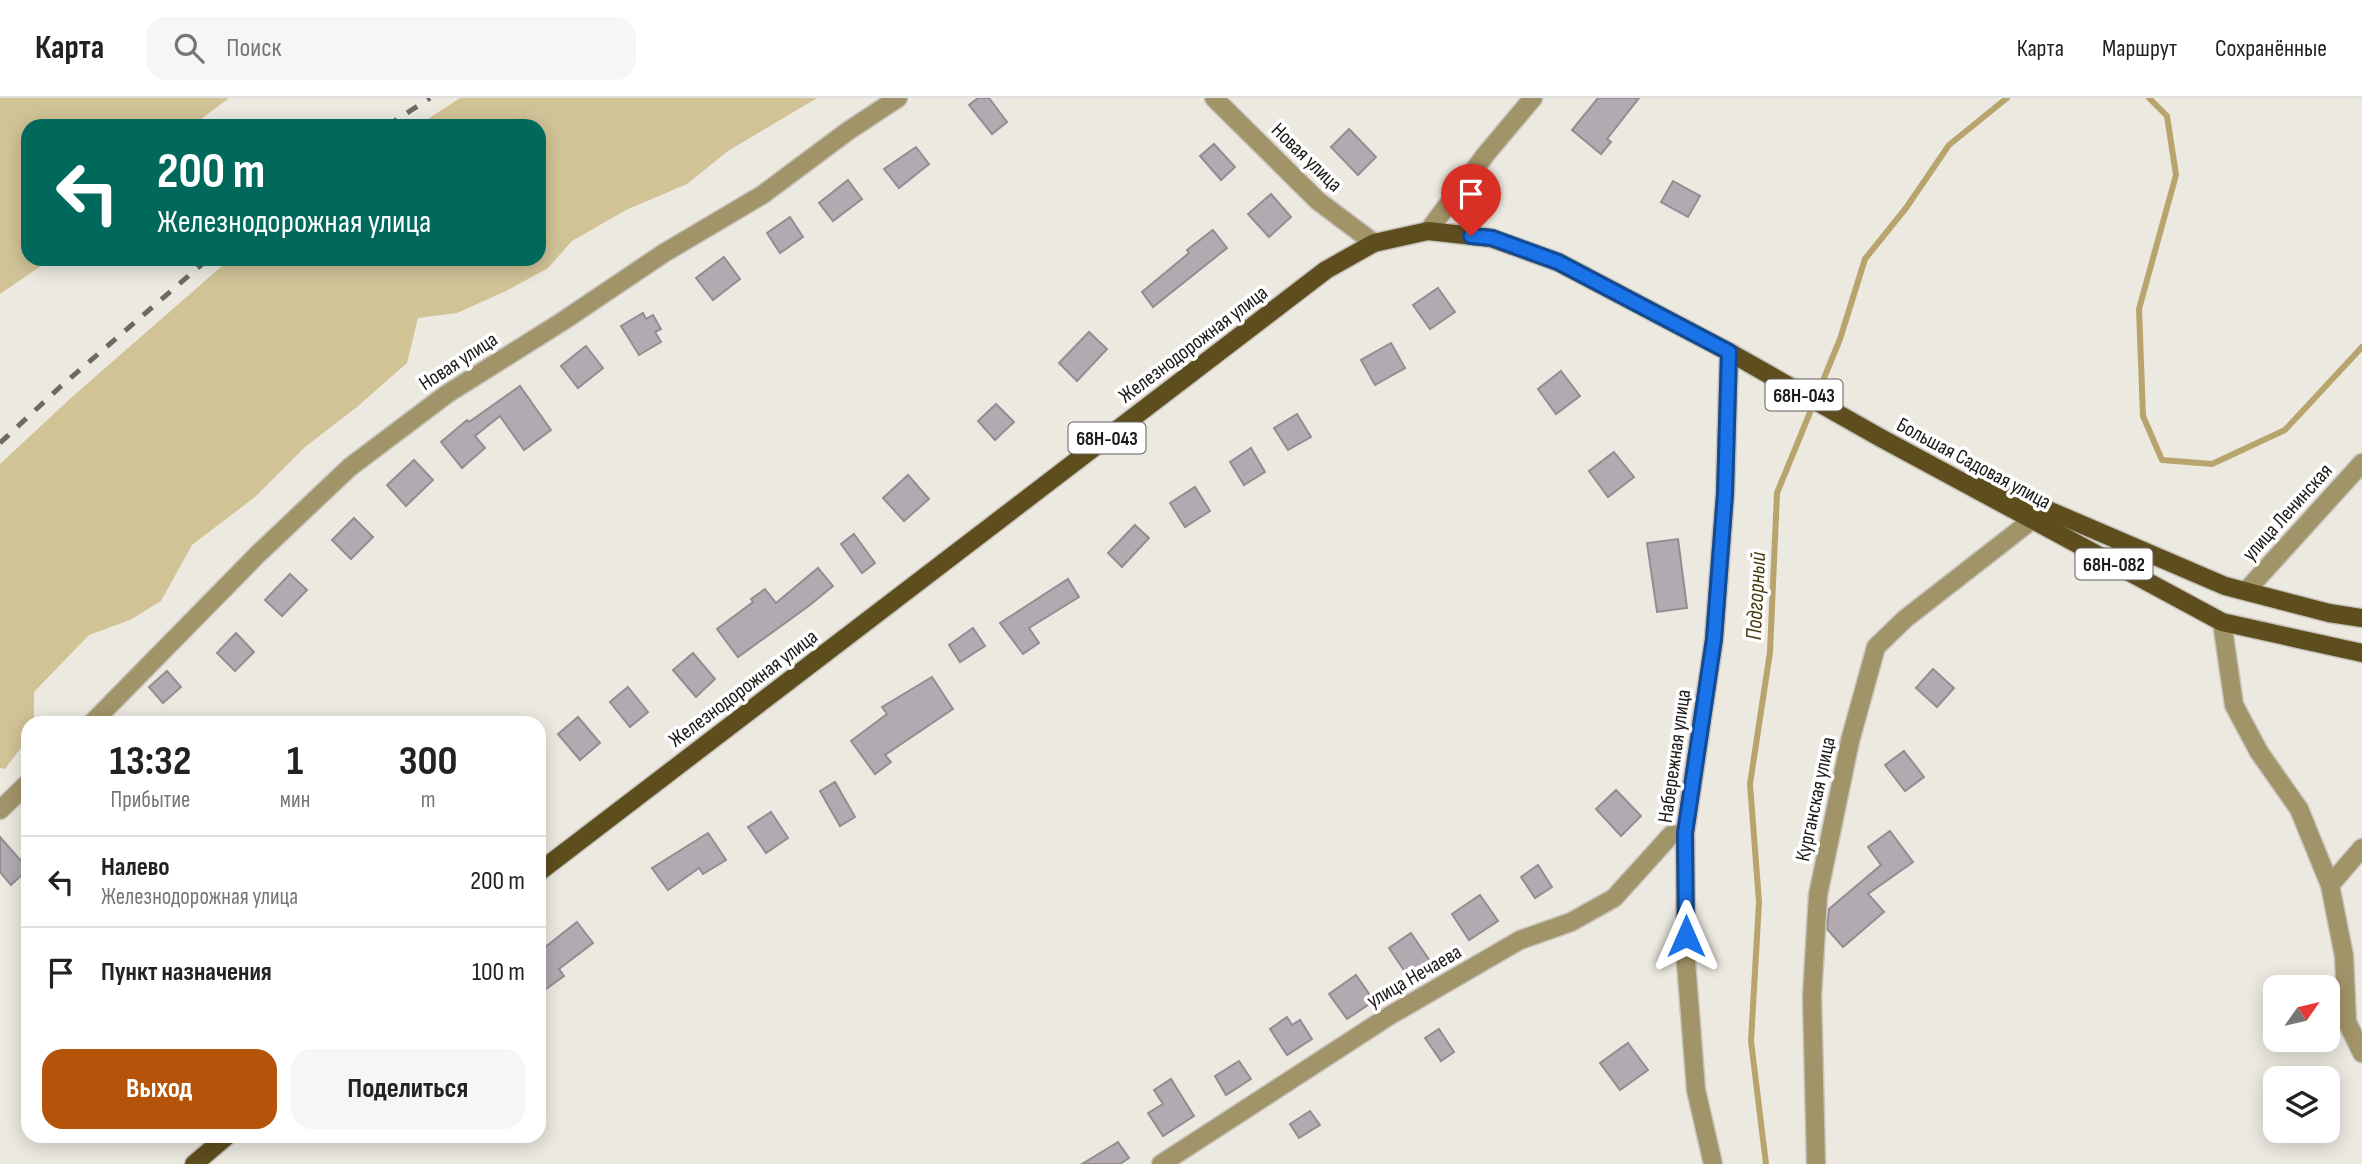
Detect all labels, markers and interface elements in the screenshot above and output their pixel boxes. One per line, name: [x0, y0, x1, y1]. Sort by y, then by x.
search box: [146, 17, 636, 80]
text: Карта: [35, 28, 104, 68]
icon: search: [170, 29, 208, 67]
text: Поиск: [226, 33, 281, 64]
text: Карта: [2017, 34, 2064, 63]
text: Маршрут: [2102, 34, 2177, 63]
text: Сохранённые: [2215, 34, 2327, 63]
street label: Новая улица: [1266, 118, 1347, 197]
text: 200 m: [157, 143, 265, 202]
icon: left: [42, 147, 133, 238]
pin: [1441, 164, 1501, 236]
icon: arrive: [1452, 175, 1490, 213]
text: Железнодорожная улица: [157, 203, 431, 242]
street label: Железнодорожная улица: [1114, 280, 1273, 409]
street label: Новая улица: [414, 327, 502, 396]
road number: 68Н-043: [1766, 380, 1842, 410]
street label: Большая Садовая улица: [1892, 412, 2055, 515]
road number: 68Н-043: [1068, 422, 1146, 454]
street label: улица Ленинская: [2237, 458, 2338, 566]
road number: 68Н-082: [2076, 548, 2152, 579]
water label: Подгорный: [1740, 551, 1772, 641]
street label: Железнодорожная улица: [664, 624, 823, 753]
street label: Набережная улица: [1653, 688, 1696, 824]
street label: Курганская улица: [1790, 735, 1841, 864]
text: 13:32: [109, 736, 191, 787]
text: 1: [287, 736, 303, 787]
text: 300: [399, 736, 458, 787]
text: Прибытие: [111, 786, 190, 814]
text: мин: [280, 786, 310, 814]
text: m: [421, 786, 436, 814]
text: Налево: [101, 852, 170, 883]
icon: left: [42, 863, 80, 901]
text: 200 m: [470, 866, 525, 897]
text: Железнодорожная улица: [101, 883, 298, 911]
position arrow: [1649, 899, 1723, 973]
street label: улица Нечаева: [1362, 939, 1466, 1014]
icon: arrive: [42, 954, 80, 992]
text: Пункт назначения: [101, 957, 272, 988]
text: 100 m: [472, 957, 525, 988]
north arrow: [2263, 975, 2340, 1052]
map controls: [2263, 975, 2340, 1143]
button: Выход: [42, 1049, 277, 1129]
button: Поделиться: [291, 1049, 525, 1129]
button: layers: [2263, 1066, 2340, 1143]

